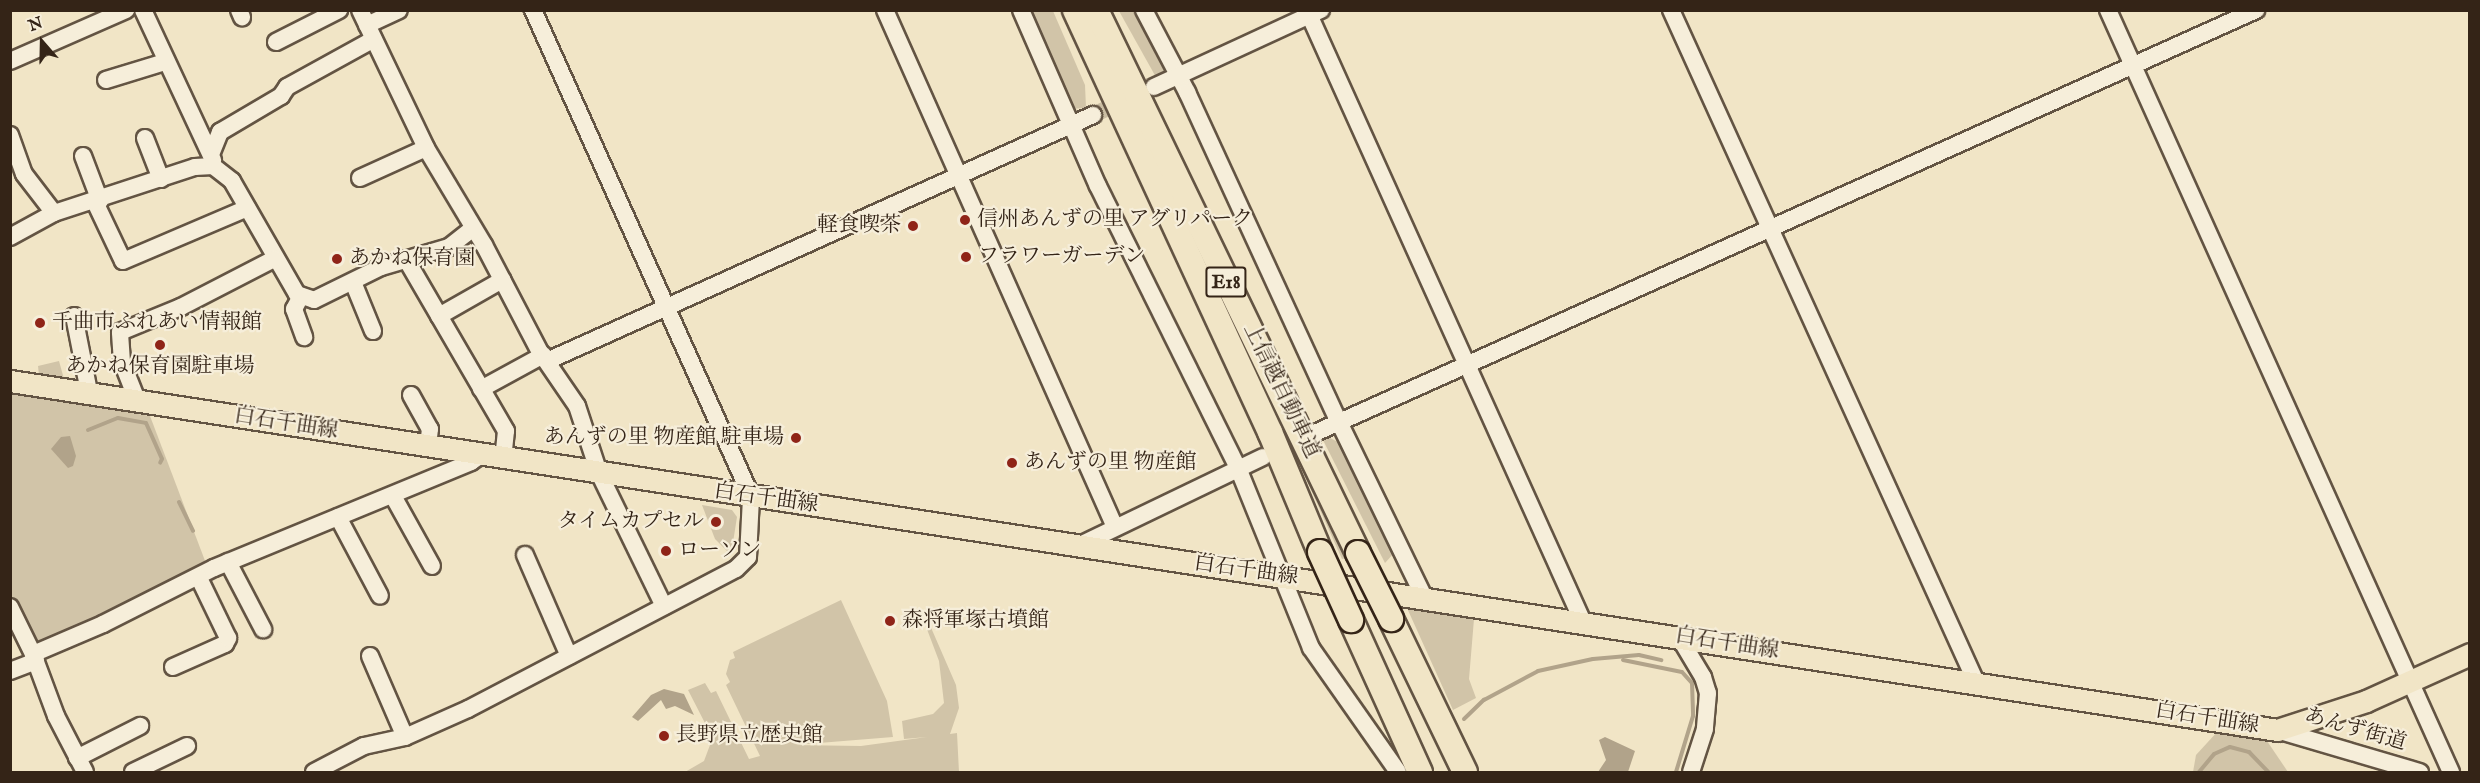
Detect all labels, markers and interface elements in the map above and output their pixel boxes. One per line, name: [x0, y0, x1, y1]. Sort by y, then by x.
north arrow: [12, 12, 72, 72]
text: N: [26, 13, 46, 37]
place label: 信州あんずの里 アグリパーク: [977, 207, 1255, 233]
place label: 軽食喫茶: [817, 213, 901, 239]
marker: 信州あんずの里 アグリパーク: [958, 213, 972, 227]
marker: 軽食喫茶: [906, 219, 920, 233]
place label: フラワーガーデン: [978, 244, 1146, 270]
place label: あかね保育園: [349, 246, 475, 272]
marker: フラワーガーデン: [959, 250, 973, 264]
marker: あかね保育園: [330, 252, 344, 266]
road number: E18: [1205, 265, 1247, 299]
place label: 千曲市ふれあい情報館: [52, 310, 262, 336]
marker: 千曲市ふれあい情報館: [33, 316, 47, 330]
street label: 上信越自動車道: [1237, 319, 1325, 463]
marker: あかね保育園駐車場: [153, 338, 167, 352]
place label: あかね保育園駐車場: [66, 354, 254, 380]
street label: 白石千曲線: [232, 403, 340, 445]
place label: あんずの里 物産館 駐車場: [544, 425, 784, 451]
marker: あんずの里 物産館 駐車場: [789, 431, 803, 445]
place label: あんずの里 物産館: [1024, 450, 1197, 476]
marker: あんずの里 物産館: [1005, 456, 1019, 470]
street label: 白石千曲線: [712, 479, 820, 519]
place label: タイムカプセル: [557, 509, 704, 535]
marker: タイムカプセル: [709, 515, 723, 529]
place label: ローソン: [678, 538, 762, 564]
marker: ローソン: [659, 544, 673, 558]
street label: 白石千曲線: [1192, 551, 1300, 591]
place label: 森将軍塚古墳館: [902, 608, 1049, 634]
marker: 森将軍塚古墳館: [883, 614, 897, 628]
street label: 白石千曲線: [1673, 623, 1781, 665]
street label: 白石千曲線: [2153, 698, 2261, 740]
street label: あんず街道: [2301, 703, 2409, 757]
place label: 長野県立歴史館: [676, 723, 823, 749]
marker: 長野県立歴史館: [657, 729, 671, 743]

